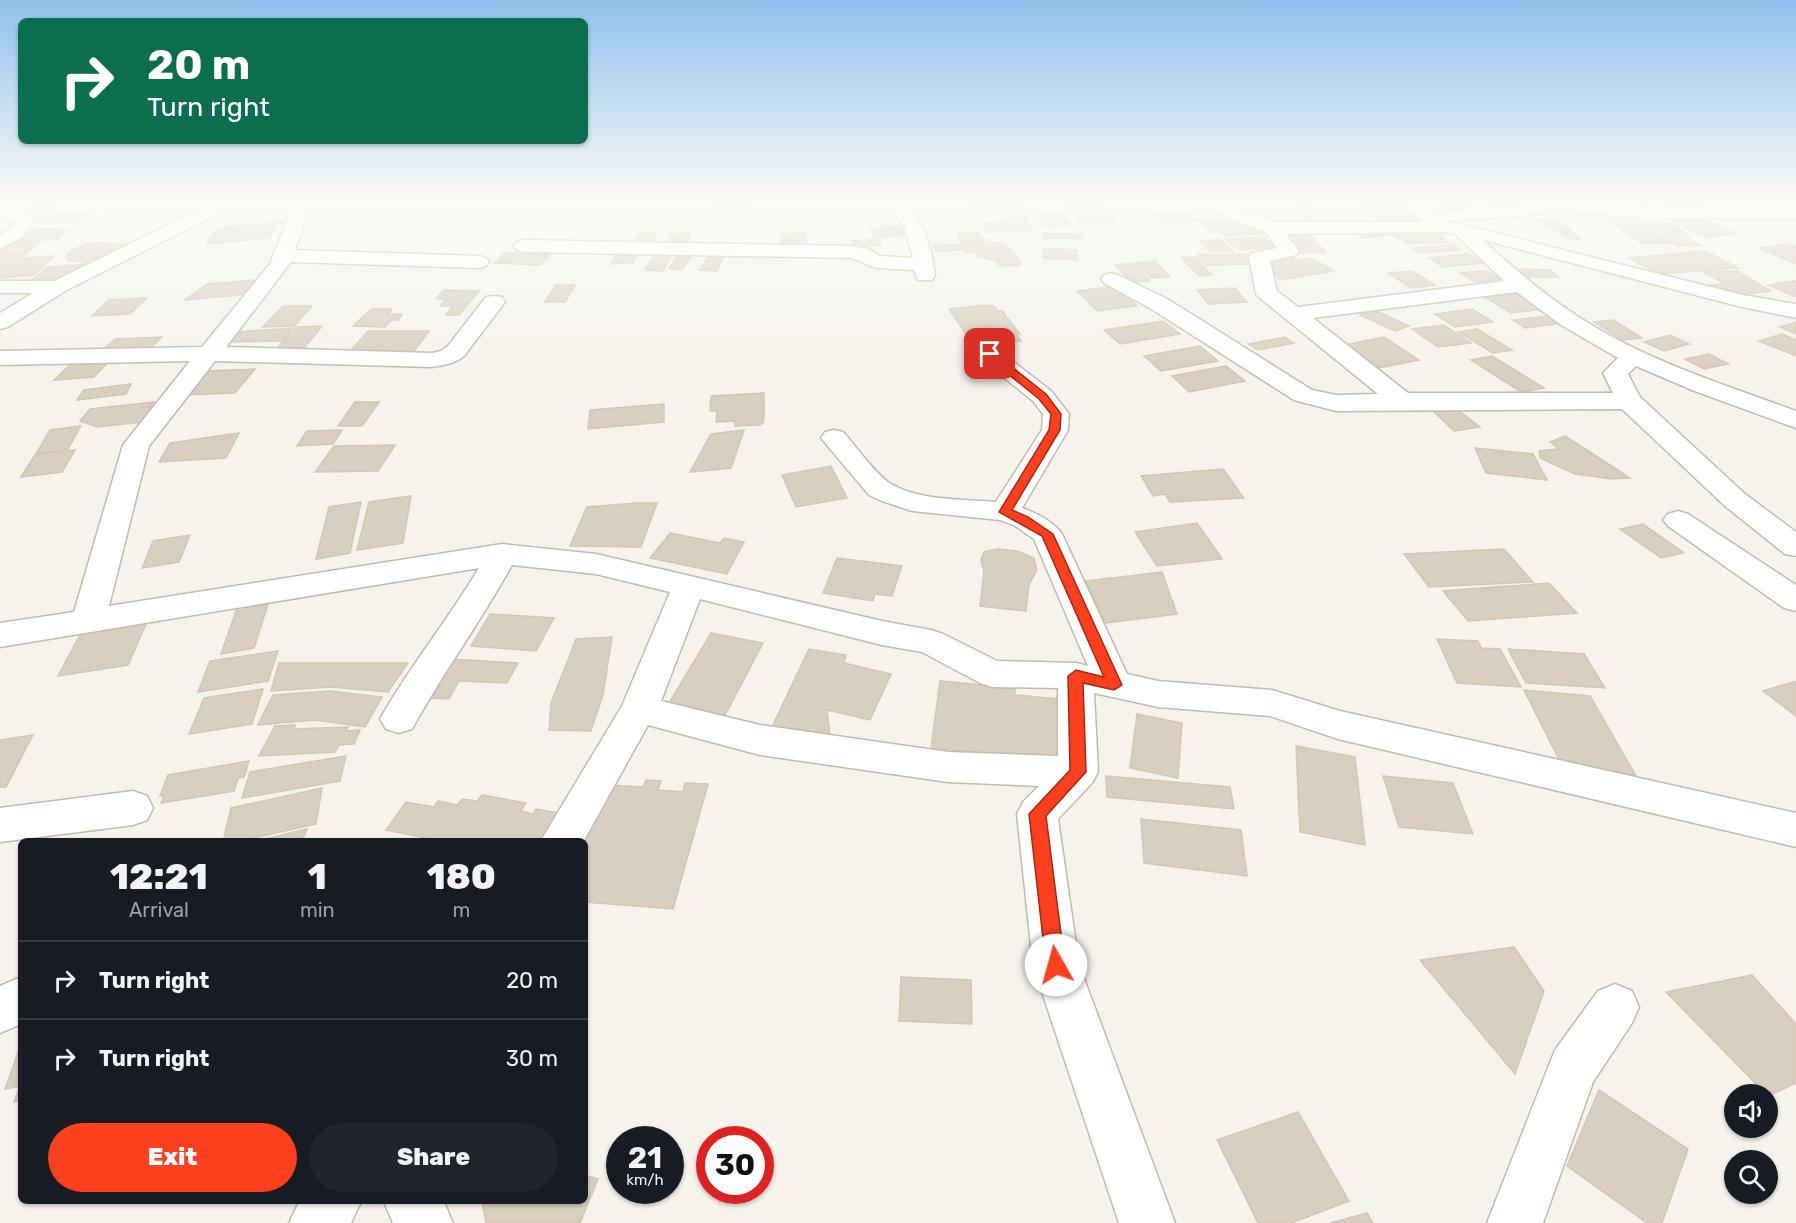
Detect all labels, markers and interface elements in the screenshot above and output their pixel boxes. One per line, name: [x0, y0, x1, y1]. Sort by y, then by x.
text: 20 m: [147, 40, 250, 90]
icon: right: [48, 42, 126, 120]
text: Turn right: [147, 91, 270, 123]
pin: [964, 328, 1015, 379]
icon: arrive: [973, 337, 1006, 370]
text: 12:21: [110, 855, 208, 898]
text: 1: [308, 855, 327, 898]
text: 180: [427, 855, 496, 898]
text: Arrival: [129, 898, 189, 922]
text: min: [300, 898, 335, 922]
text: m: [452, 898, 470, 922]
position arrow: [1024, 933, 1088, 997]
icon: right: [48, 964, 81, 997]
text: Turn right: [99, 967, 209, 994]
text: 20 m: [506, 967, 558, 994]
icon: right: [48, 1042, 81, 1075]
text: Turn right: [99, 1045, 209, 1072]
text: 30 m: [506, 1045, 558, 1072]
map controls: [1724, 1084, 1778, 1204]
button: sound: [1724, 1084, 1778, 1138]
button: Exit: [48, 1123, 297, 1192]
button: Share: [309, 1123, 558, 1192]
speed limit sign: 30: [696, 1126, 774, 1204]
text: 21: [628, 1140, 662, 1176]
button: search: [1724, 1150, 1778, 1204]
text: km/h: [626, 1171, 664, 1189]

